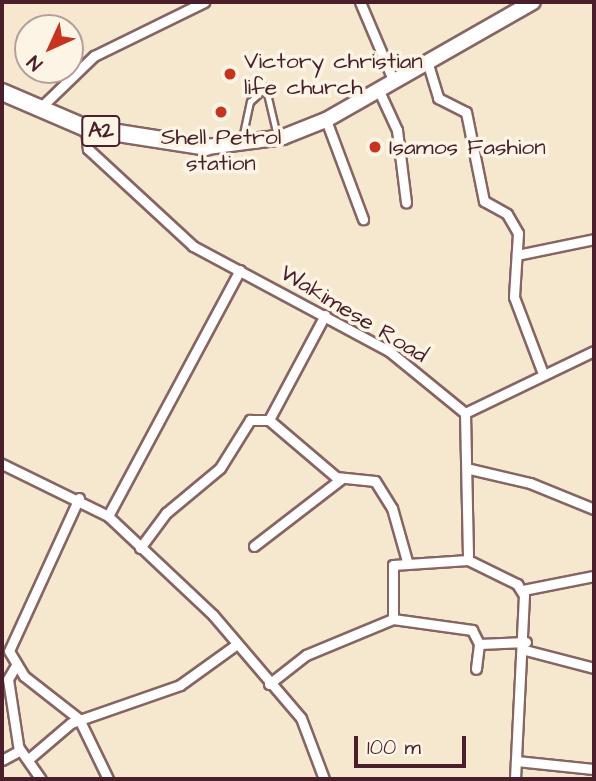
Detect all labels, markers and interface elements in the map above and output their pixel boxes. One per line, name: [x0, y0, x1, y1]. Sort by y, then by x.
north arrow: [14, 14, 84, 84]
place label: Victory christian life church: [244, 47, 423, 101]
text: N: [21, 49, 49, 77]
marker: Victory christian life church: [222, 66, 238, 82]
marker: Shell Petrol station: [213, 104, 229, 120]
road number: A2: [80, 114, 122, 148]
place label: Shell Petrol station: [161, 123, 281, 177]
place label: Isamos Fashion: [389, 133, 546, 161]
marker: Isamos Fashion: [367, 139, 383, 155]
street label: Wakimese Road: [275, 259, 433, 369]
scale bar: [358, 722, 470, 766]
text: 100 m: [367, 733, 421, 762]

